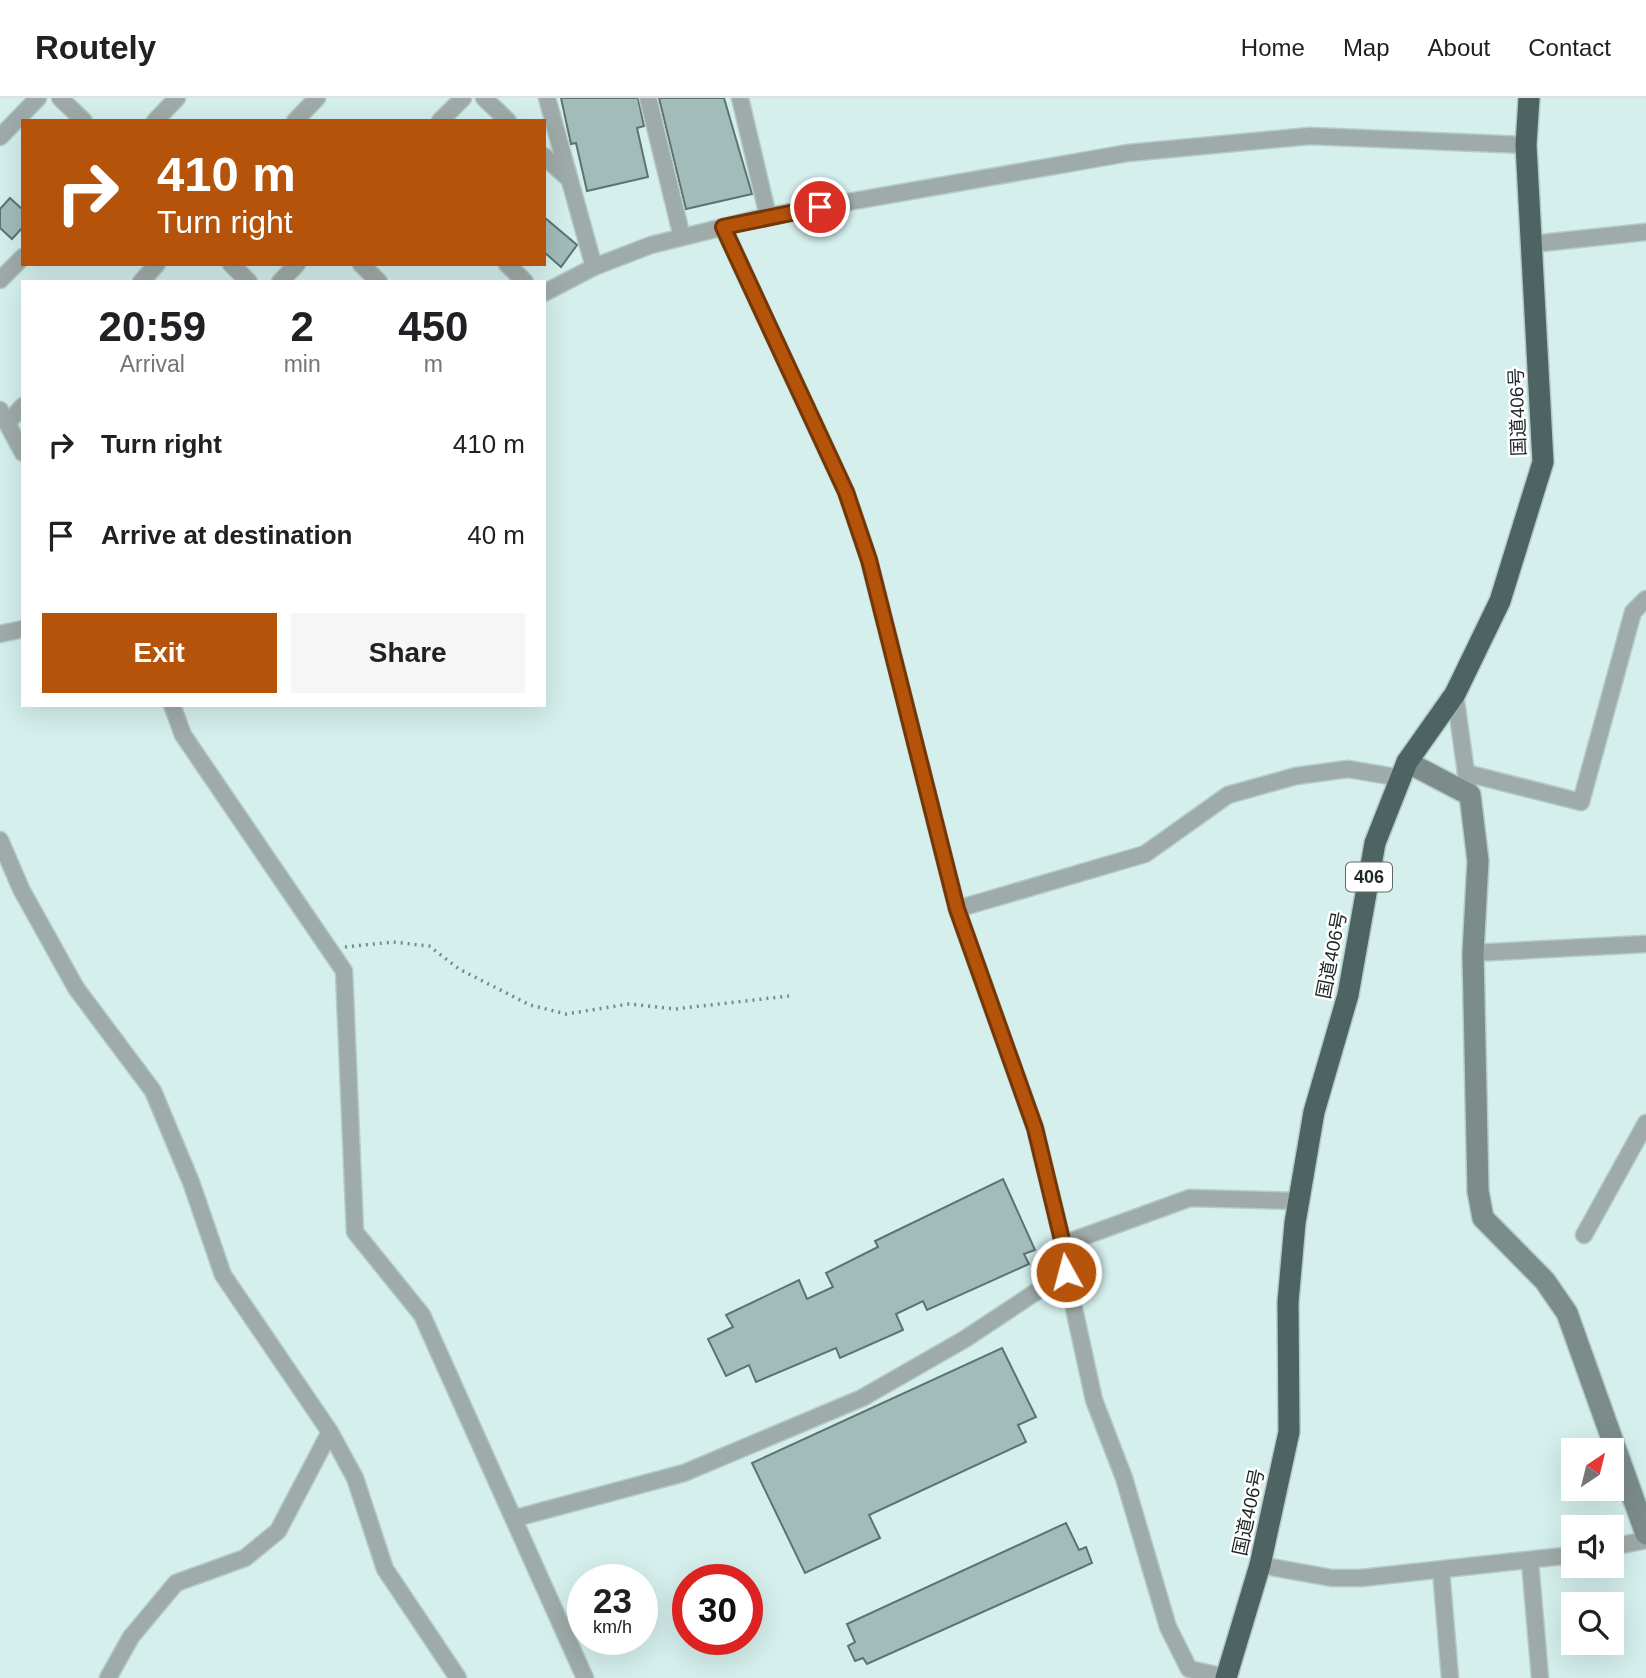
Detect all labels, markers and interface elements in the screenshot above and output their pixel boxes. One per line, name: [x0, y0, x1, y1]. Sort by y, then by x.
text: Routely: [35, 29, 156, 66]
text: Home: [1241, 34, 1305, 61]
text: Map: [1343, 34, 1390, 61]
text: About: [1428, 34, 1490, 61]
text: Contact: [1528, 34, 1611, 61]
icon: right: [42, 147, 133, 238]
text: 410 m: [157, 147, 296, 201]
pin: [790, 177, 850, 237]
icon: arrive: [801, 188, 839, 226]
text: Turn right: [157, 204, 293, 240]
text: 20:59: [99, 303, 206, 350]
text: 2: [290, 303, 314, 350]
text: 450: [398, 303, 468, 350]
text: Arrival: [120, 351, 185, 377]
text: min: [284, 351, 321, 377]
text: m: [424, 351, 443, 377]
street label: 国道406号: [1505, 367, 1530, 457]
icon: right: [42, 426, 80, 464]
text: Turn right: [101, 429, 222, 459]
text: 410 m: [453, 429, 525, 459]
icon: arrive: [42, 517, 80, 555]
text: Arrive at destination: [101, 520, 352, 550]
text: 40 m: [467, 520, 525, 550]
button: Exit: [42, 613, 277, 693]
button: Share: [291, 613, 525, 693]
road number: 406: [1346, 862, 1392, 892]
street label: 国道406号: [1313, 910, 1350, 1001]
position arrow: [1029, 1235, 1103, 1309]
north arrow: [1561, 1438, 1624, 1502]
map controls: [1561, 1438, 1624, 1655]
street label: 国道406号: [1229, 1467, 1268, 1558]
button: sound: [1561, 1515, 1624, 1578]
speed limit sign: 30: [672, 1564, 763, 1655]
text: 23: [593, 1581, 632, 1620]
button: search: [1561, 1592, 1624, 1655]
text: km/h: [593, 1617, 632, 1637]

